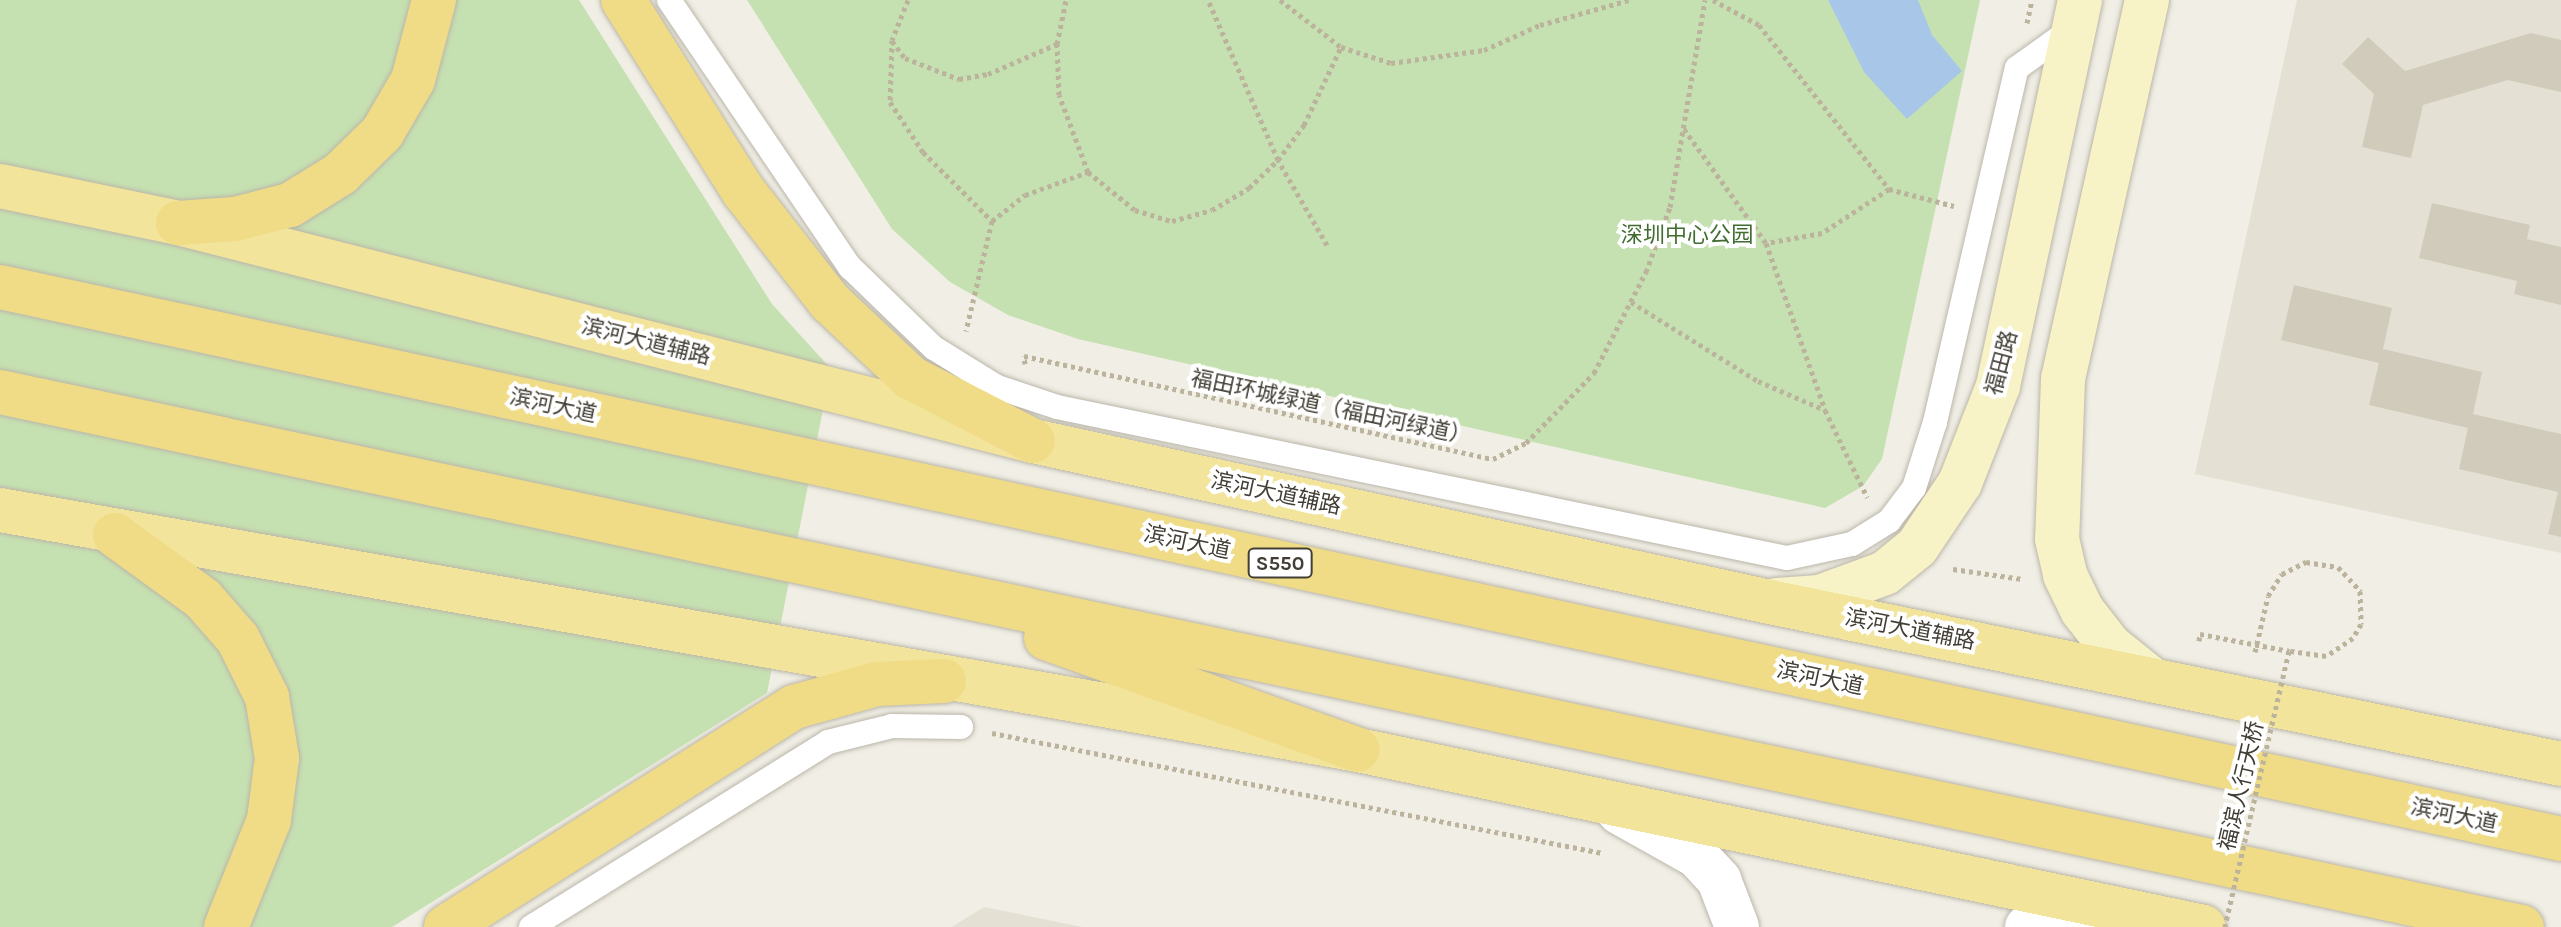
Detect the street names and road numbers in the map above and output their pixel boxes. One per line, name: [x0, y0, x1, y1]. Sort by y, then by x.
street label: 滨河大道辅路: [579, 313, 713, 371]
street label: 福田路: [1981, 328, 2023, 398]
street label: 福田环城绿道（福田河绿道）: [1188, 365, 1474, 451]
street label: 滨河大道: [507, 384, 599, 428]
street label: 滨河大道辅路: [1209, 467, 1343, 521]
street label: 滨河大道: [1141, 521, 1233, 565]
road number: S550: [1246, 547, 1314, 579]
street label: 滨河大道辅路: [1843, 604, 1977, 656]
street label: 滨河大道: [1774, 657, 1866, 701]
street label: 福滨人行天桥: [2214, 719, 2270, 853]
street label: 滨河大道: [2408, 794, 2500, 838]

